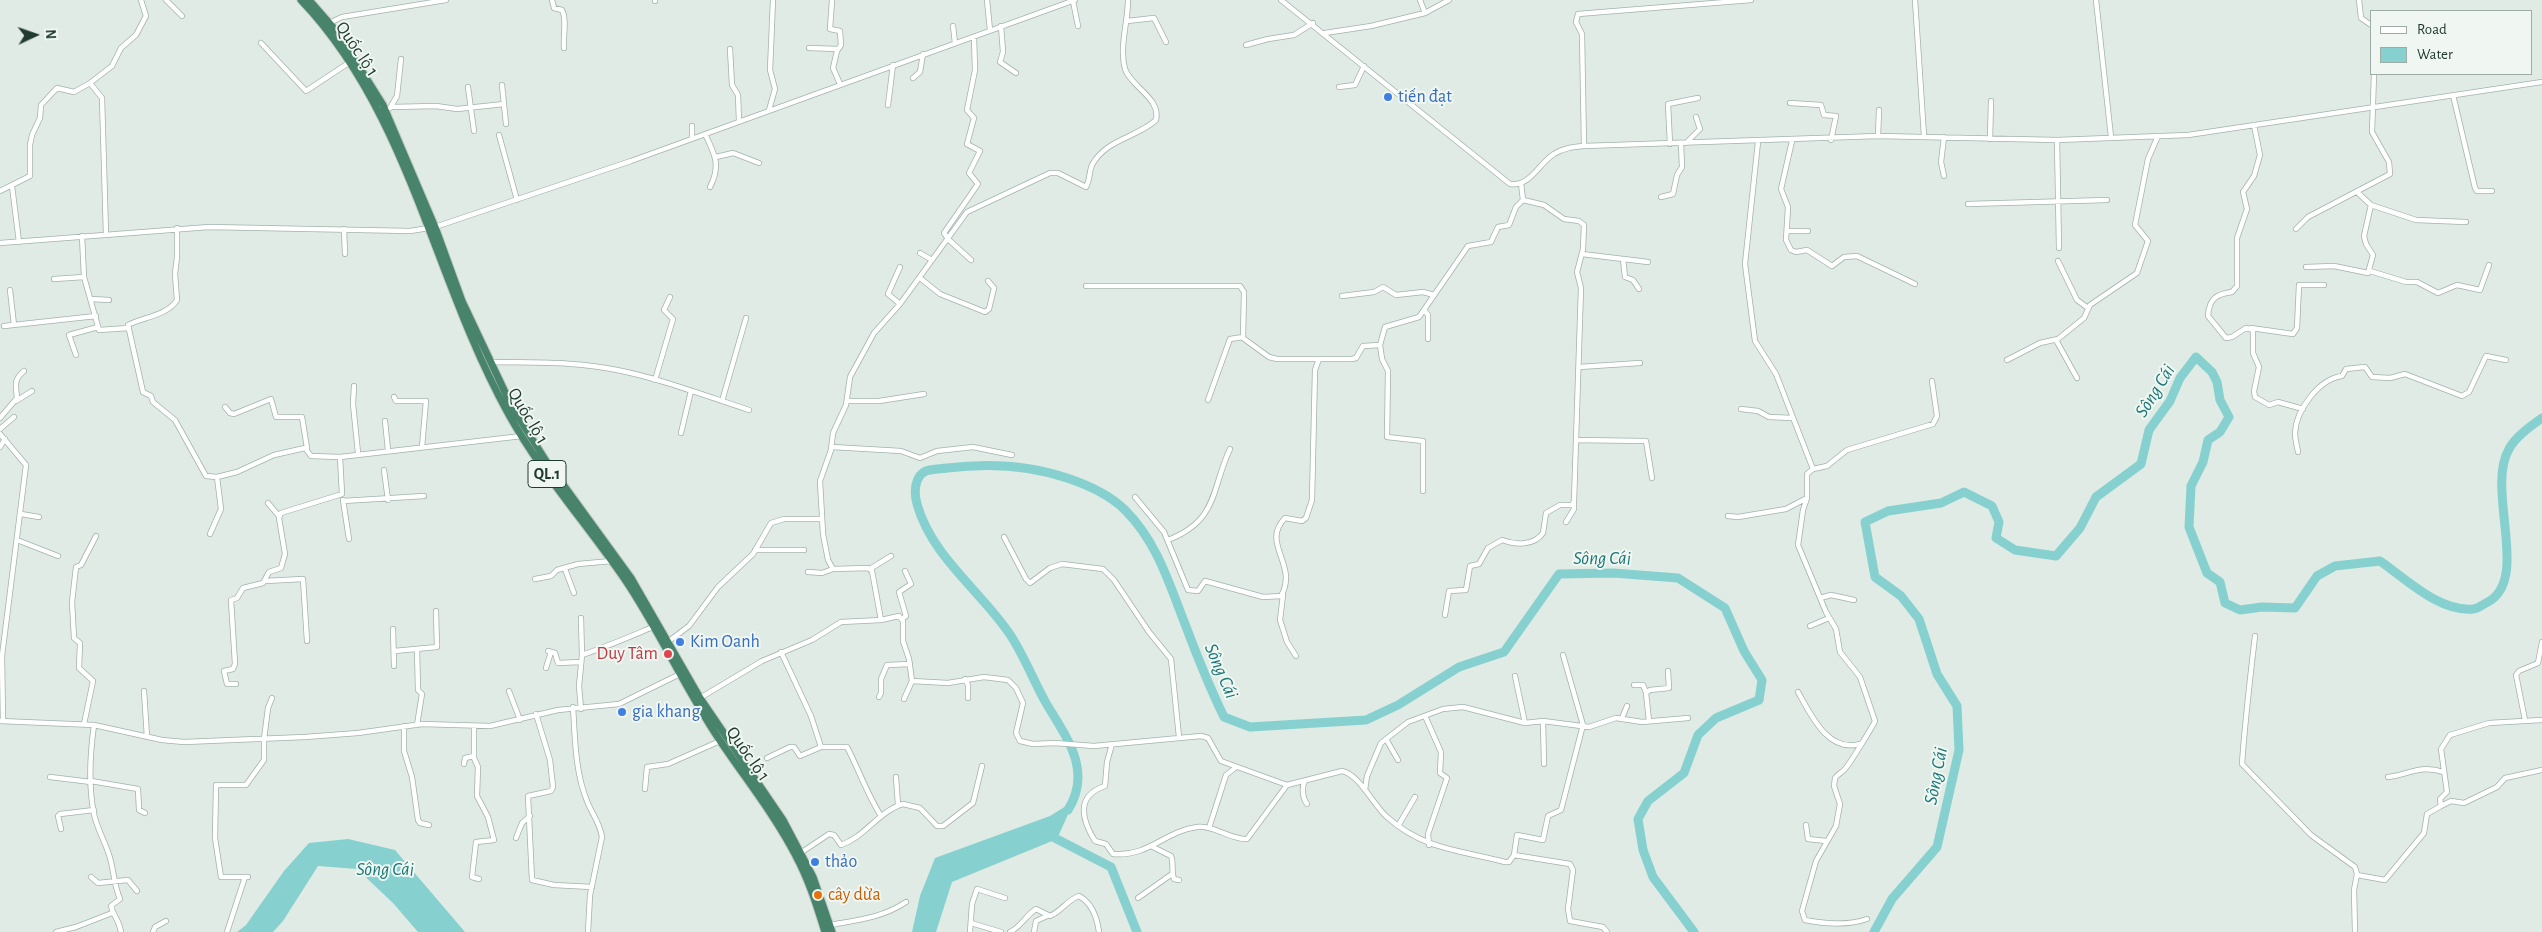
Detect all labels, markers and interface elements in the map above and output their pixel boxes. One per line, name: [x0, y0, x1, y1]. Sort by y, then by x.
north arrow: [10, 10, 60, 60]
legend: [2370, 10, 2532, 75]
street label: Quốc lộ 1: [331, 17, 383, 81]
text: Road: [2417, 22, 2447, 37]
text: N: [43, 29, 57, 39]
text: Water: [2417, 47, 2453, 62]
place label: tiến đạt: [1398, 86, 1452, 108]
marker: tiến đạt: [1382, 91, 1394, 103]
water label: Sông Cái: [2130, 361, 2180, 421]
street label: Quốc lộ 1: [503, 384, 553, 448]
road number: QL.1: [528, 460, 566, 488]
water label: Sông Cái: [1573, 547, 1631, 569]
place label: Kim Oanh: [690, 631, 760, 653]
marker: Kim Oanh: [674, 636, 686, 648]
water label: Sông Cái: [1199, 640, 1243, 702]
place label: Duy Tâm: [597, 643, 658, 665]
marker: Duy Tâm: [662, 648, 674, 660]
place label: gia khang: [632, 701, 700, 723]
marker: gia khang: [616, 706, 628, 718]
street label: Quốc lộ 1: [721, 722, 775, 786]
water label: Sông Cái: [1919, 746, 1953, 806]
place label: thảo: [825, 851, 857, 873]
marker: thảo: [809, 856, 821, 868]
water label: Sông Cái: [356, 858, 414, 880]
place label: cây dừa: [828, 884, 881, 906]
marker: cây dừa: [812, 889, 824, 901]

